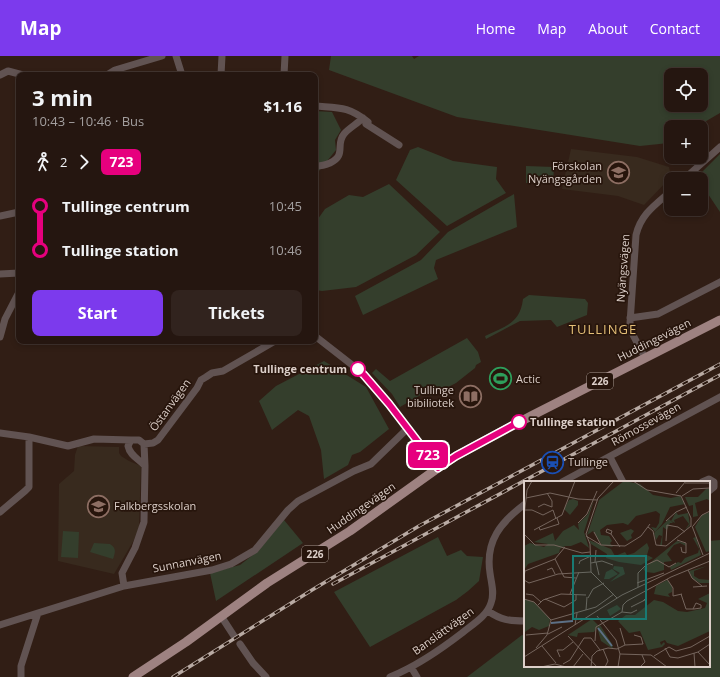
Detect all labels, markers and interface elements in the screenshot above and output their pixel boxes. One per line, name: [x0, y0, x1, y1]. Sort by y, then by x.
text: Map: [20, 15, 61, 41]
text: Home: [476, 19, 515, 38]
text: Map: [537, 19, 566, 38]
text: About: [588, 19, 628, 38]
text: Contact: [650, 19, 700, 38]
map controls: [664, 68, 708, 216]
button: locate: [664, 68, 708, 112]
text: 3 min: [32, 82, 93, 112]
text: $1.16: [263, 96, 302, 116]
text: 10:43 – 10:46 · Bus: [32, 112, 144, 130]
button: +: [664, 120, 708, 164]
icon: walk: [32, 151, 54, 173]
icon: forward: [73, 151, 95, 173]
text: 723: [109, 152, 133, 171]
text: 2: [60, 153, 67, 171]
place label: Förskolan Nyängsgården: [528, 158, 602, 186]
school or university icon: Förskolan Nyängsgården: [605, 159, 631, 185]
button: −: [664, 172, 708, 216]
text: Tullinge centrum: [62, 196, 190, 216]
text: 10:45: [269, 197, 302, 215]
street label: Nyängsvägen: [613, 233, 632, 303]
text: Tullinge station: [62, 240, 179, 260]
text: 10:46: [269, 241, 302, 259]
button: Start: [32, 290, 163, 336]
button: Tickets: [171, 290, 302, 336]
street label: Huddingevägen: [615, 315, 693, 365]
district label: TULLINGE: [569, 320, 637, 338]
place label: Tullinge centrum: [253, 361, 347, 376]
marker: Tullinge centrum: [350, 361, 366, 377]
sports icon: Actic: [487, 366, 513, 392]
place label: Actic: [516, 371, 540, 386]
road number: 226: [587, 373, 613, 389]
street label: Östanvägen: [146, 376, 194, 434]
place label: Tullinge bibiliotek: [407, 382, 454, 410]
library icon: Tullinge bibiliotek: [457, 383, 483, 409]
street label: Römossevägen: [608, 398, 683, 449]
marker: Tullinge station: [511, 414, 527, 430]
place label: Tullinge station: [530, 414, 616, 429]
line badge: 723: [405, 442, 451, 468]
text: 723: [416, 445, 440, 464]
station icon: Tullinge: [540, 449, 566, 475]
place label: Tullinge: [568, 454, 608, 469]
street label: Huddingevägen: [323, 478, 398, 537]
inset map: [524, 481, 710, 667]
school or university icon: Falkbergsskolan: [86, 493, 112, 519]
place label: Falkbergsskolan: [114, 498, 196, 513]
road number: 226: [302, 546, 328, 562]
street label: Sunnanvägen: [151, 548, 223, 576]
street label: Banslättvägen: [409, 603, 476, 658]

